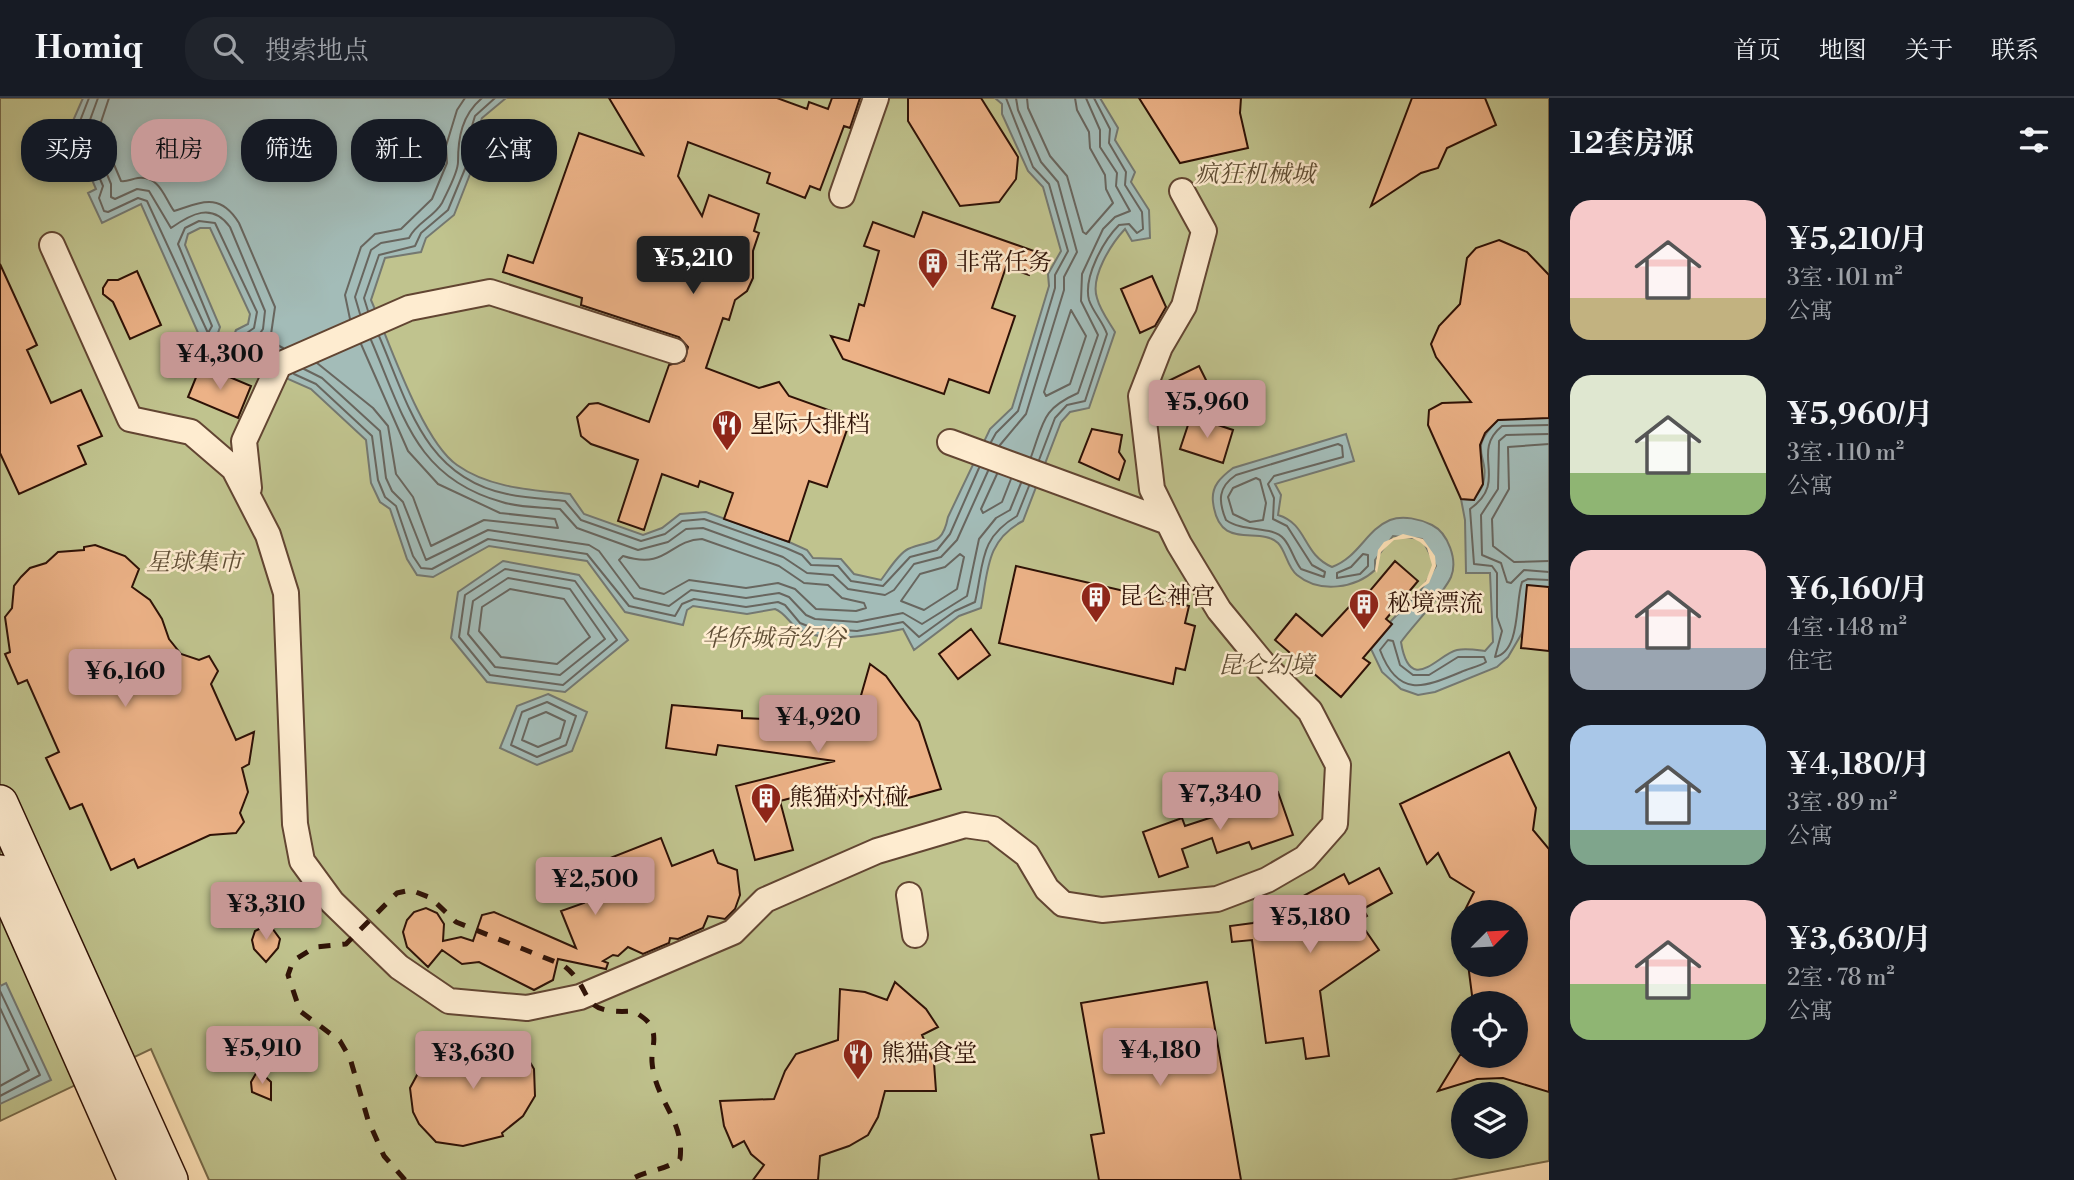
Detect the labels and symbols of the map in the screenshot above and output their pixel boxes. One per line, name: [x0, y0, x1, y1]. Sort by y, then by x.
park label: 疯狂机械城: [1195, 160, 1318, 190]
pin: ¥5,210: [636, 236, 750, 296]
building icon: 非常任务: [916, 246, 950, 290]
place label: 非常任务: [956, 248, 1052, 278]
pin: ¥4,300: [163, 332, 277, 392]
pin: ¥5,960: [1150, 380, 1264, 440]
restaurant icon: 星际大排档: [710, 408, 744, 452]
place label: 星际大排档: [750, 410, 870, 440]
park label: 星球集市: [146, 548, 245, 578]
building icon: 昆仑神宫: [1079, 580, 1113, 624]
place label: 昆仑神宫: [1119, 582, 1215, 612]
building icon: 秘境漂流: [1347, 587, 1381, 631]
place label: 秘境漂流: [1387, 589, 1483, 619]
park label: 华侨城奇幻谷: [702, 624, 848, 654]
pin: ¥6,160: [68, 650, 182, 709]
park label: 昆仑幻境: [1218, 651, 1317, 681]
pin: ¥4,920: [761, 696, 875, 755]
pin: ¥7,340: [1163, 772, 1277, 832]
building icon: 熊猫对对碰: [749, 781, 783, 825]
place label: 熊猫对对碰: [789, 783, 909, 813]
pin: ¥2,500: [538, 858, 652, 917]
pin: ¥3,310: [209, 882, 323, 942]
pin: ¥5,180: [1253, 896, 1367, 955]
north arrow: [1451, 900, 1528, 976]
pin: ¥5,910: [205, 1026, 319, 1086]
pin: ¥4,180: [1103, 1028, 1217, 1088]
pin: ¥3,630: [416, 1032, 530, 1091]
restaurant icon: 熊猫食堂: [841, 1037, 875, 1081]
place label: 熊猫食堂: [881, 1039, 977, 1069]

